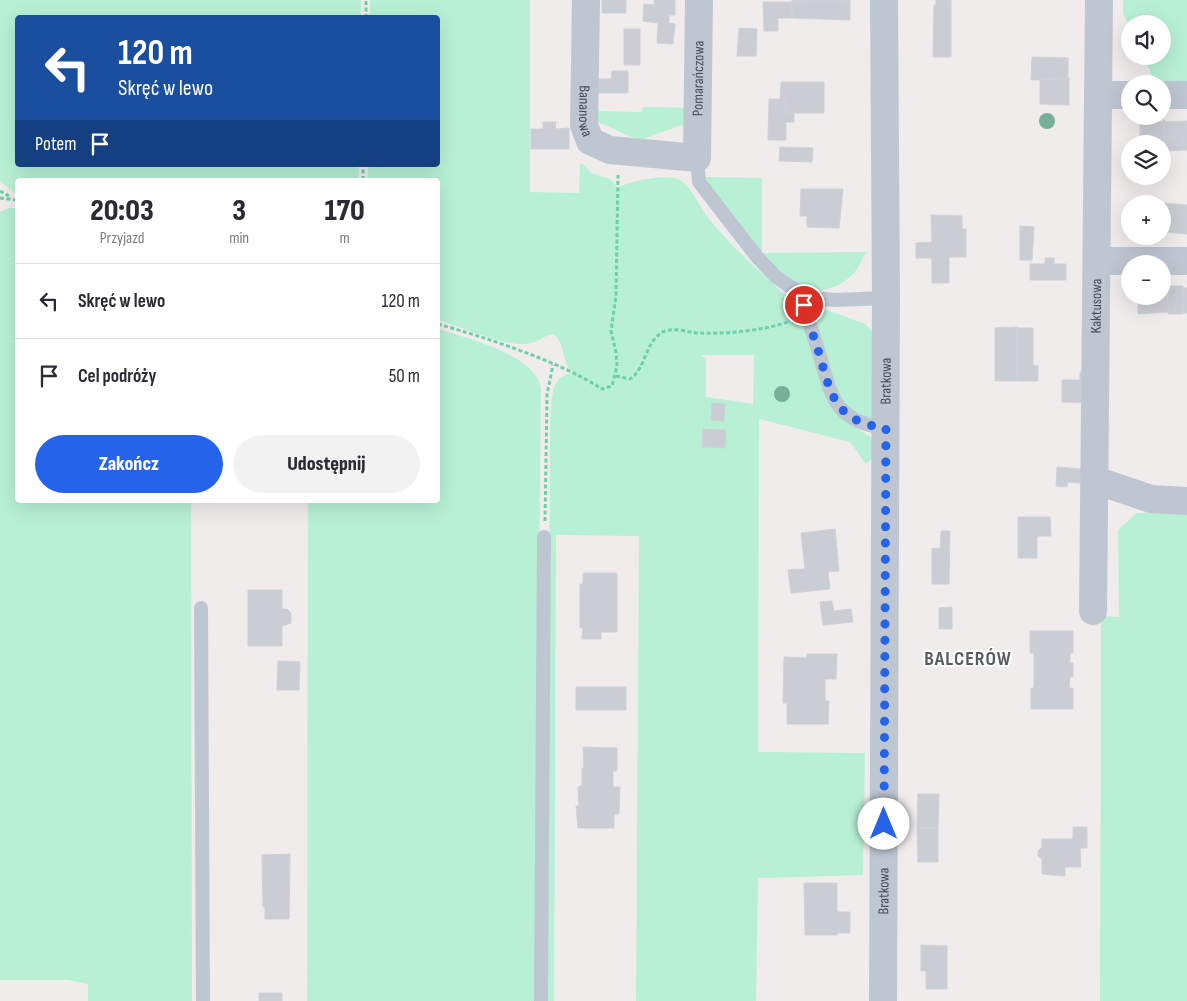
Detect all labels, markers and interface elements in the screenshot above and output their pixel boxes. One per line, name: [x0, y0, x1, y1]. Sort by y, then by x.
map controls: [1121, 15, 1171, 305]
button: sound: [1121, 15, 1171, 65]
text: 120 m: [118, 32, 193, 75]
icon: left: [35, 35, 100, 100]
street label: Pomarańczowa: [689, 40, 708, 116]
text: Skręć w lewo: [118, 75, 213, 102]
button: search: [1121, 75, 1171, 125]
street label: Bananowa: [574, 85, 597, 140]
icon: arrive: [86, 130, 114, 158]
text: Potem: [35, 133, 76, 156]
button: layers: [1121, 135, 1171, 185]
text: 20:03: [90, 193, 154, 229]
text: 3: [232, 193, 246, 229]
text: 170: [325, 193, 365, 229]
button: +: [1121, 195, 1171, 245]
text: Przyjazd: [100, 229, 144, 248]
text: min: [229, 229, 249, 248]
text: m: [339, 229, 350, 248]
button: −: [1121, 255, 1171, 305]
street label: Kaktusowa: [1087, 278, 1106, 333]
pin: [783, 284, 825, 326]
icon: left: [35, 287, 63, 315]
text: Skręć w lewo: [78, 290, 165, 313]
text: 120 m: [382, 290, 420, 313]
icon: arrive: [790, 291, 818, 319]
street label: Bratkowa: [877, 357, 896, 404]
icon: arrive: [35, 362, 63, 390]
text: Cel podróży: [78, 365, 156, 388]
text: 50 m: [389, 365, 420, 388]
button: Zakończ: [35, 435, 223, 493]
button: Udostępnij: [233, 435, 420, 493]
district label: BALCERÓW: [924, 647, 1012, 671]
position arrow: [857, 797, 909, 849]
street label: Bratkowa: [874, 867, 894, 914]

